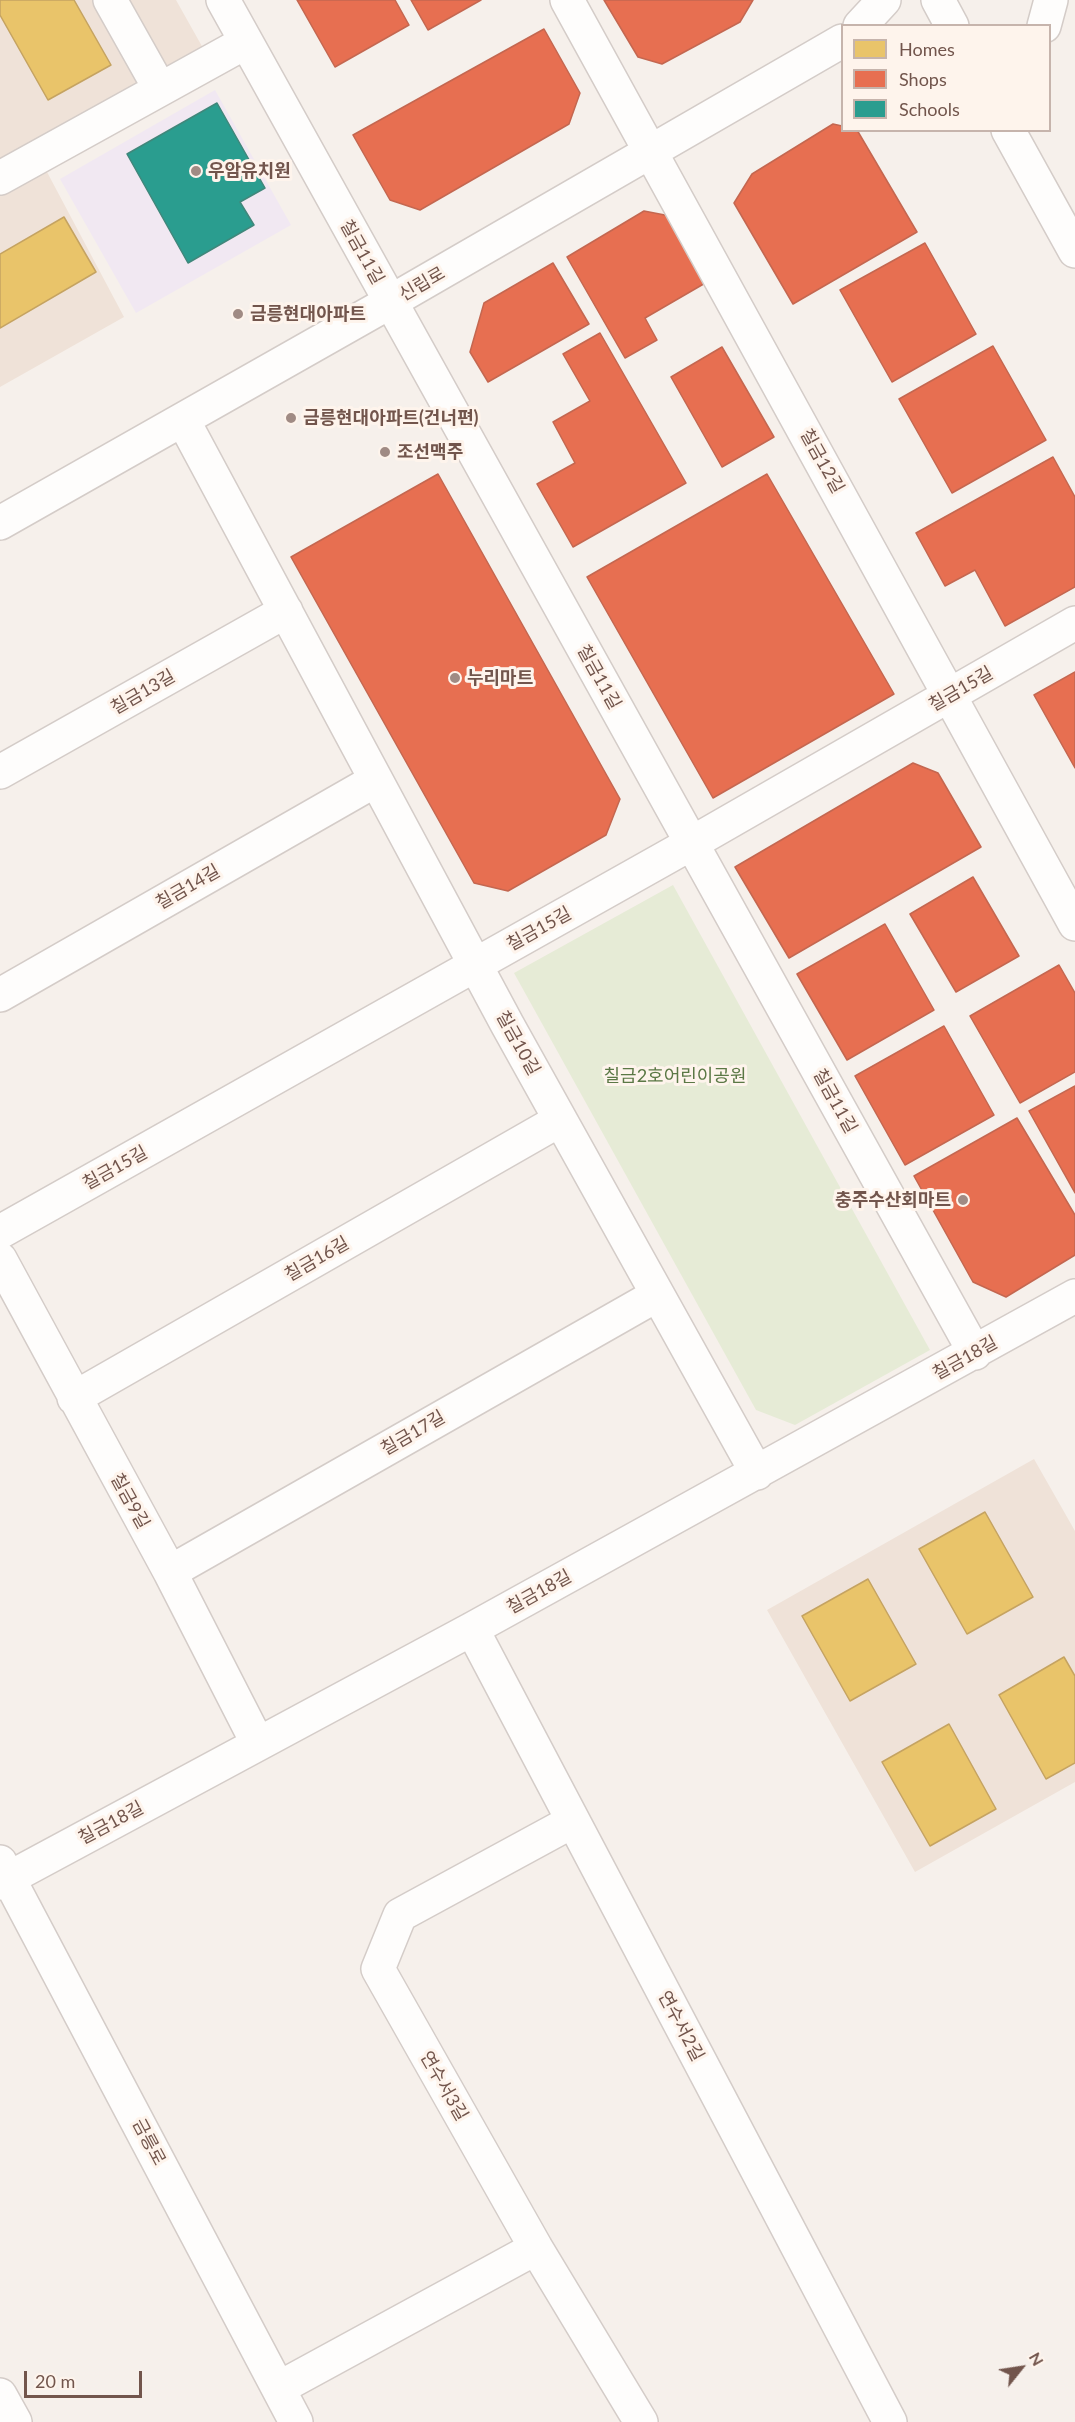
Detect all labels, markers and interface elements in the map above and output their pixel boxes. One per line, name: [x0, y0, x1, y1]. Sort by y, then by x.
legend: [841, 24, 1051, 132]
text: Homes: [899, 38, 955, 60]
text: Shops: [899, 68, 947, 90]
text: Schools: [899, 98, 960, 120]
place label: 우암유치원: [208, 160, 291, 182]
marker: 우암유치원: [189, 164, 203, 178]
street label: 칠금11길: [335, 216, 389, 288]
street label: 신립로: [395, 262, 449, 306]
place label: 금릉현대아파트: [250, 303, 366, 325]
marker: 금릉현대아파트: [231, 307, 245, 321]
place label: 금릉현대아파트(건너편): [303, 407, 478, 429]
marker: 금릉현대아파트(건너편): [284, 411, 298, 425]
street label: 칠금12길: [795, 425, 849, 497]
place label: 조선맥주: [397, 441, 463, 463]
marker: 조선맥주: [378, 445, 392, 459]
street label: 칠금11길: [572, 641, 626, 713]
street label: 칠금15길: [925, 662, 997, 716]
street label: 칠금13길: [107, 665, 179, 719]
place label: 누리마트: [467, 667, 533, 689]
marker: 누리마트: [448, 671, 462, 685]
street label: 칠금14길: [152, 860, 224, 914]
street label: 칠금15길: [503, 902, 575, 956]
street label: 칠금10길: [491, 1007, 545, 1079]
park label: 칠금2호어린이공원: [604, 1065, 746, 1087]
street label: 칠금11길: [808, 1065, 862, 1137]
street label: 칠금15길: [79, 1141, 151, 1195]
place label: 충주수산회마트: [835, 1189, 951, 1211]
marker: 충주수산회마트: [956, 1193, 970, 1207]
street label: 칠금16길: [281, 1232, 353, 1286]
street label: 칠금18길: [929, 1331, 1001, 1385]
street label: 칠금17길: [377, 1406, 449, 1460]
street label: 칠금9길: [106, 1469, 154, 1533]
street label: 칠금18길: [503, 1565, 575, 1619]
street label: 칠금18길: [75, 1797, 147, 1849]
street label: 연수서2길: [653, 1987, 709, 2065]
street label: 연수서3길: [415, 2047, 473, 2125]
street label: 금릉로: [128, 2115, 170, 2169]
north arrow: [991, 2338, 1051, 2398]
text: N: [1026, 2349, 1048, 2369]
scale bar: [27, 2359, 146, 2397]
text: 20 m: [35, 2370, 75, 2392]

